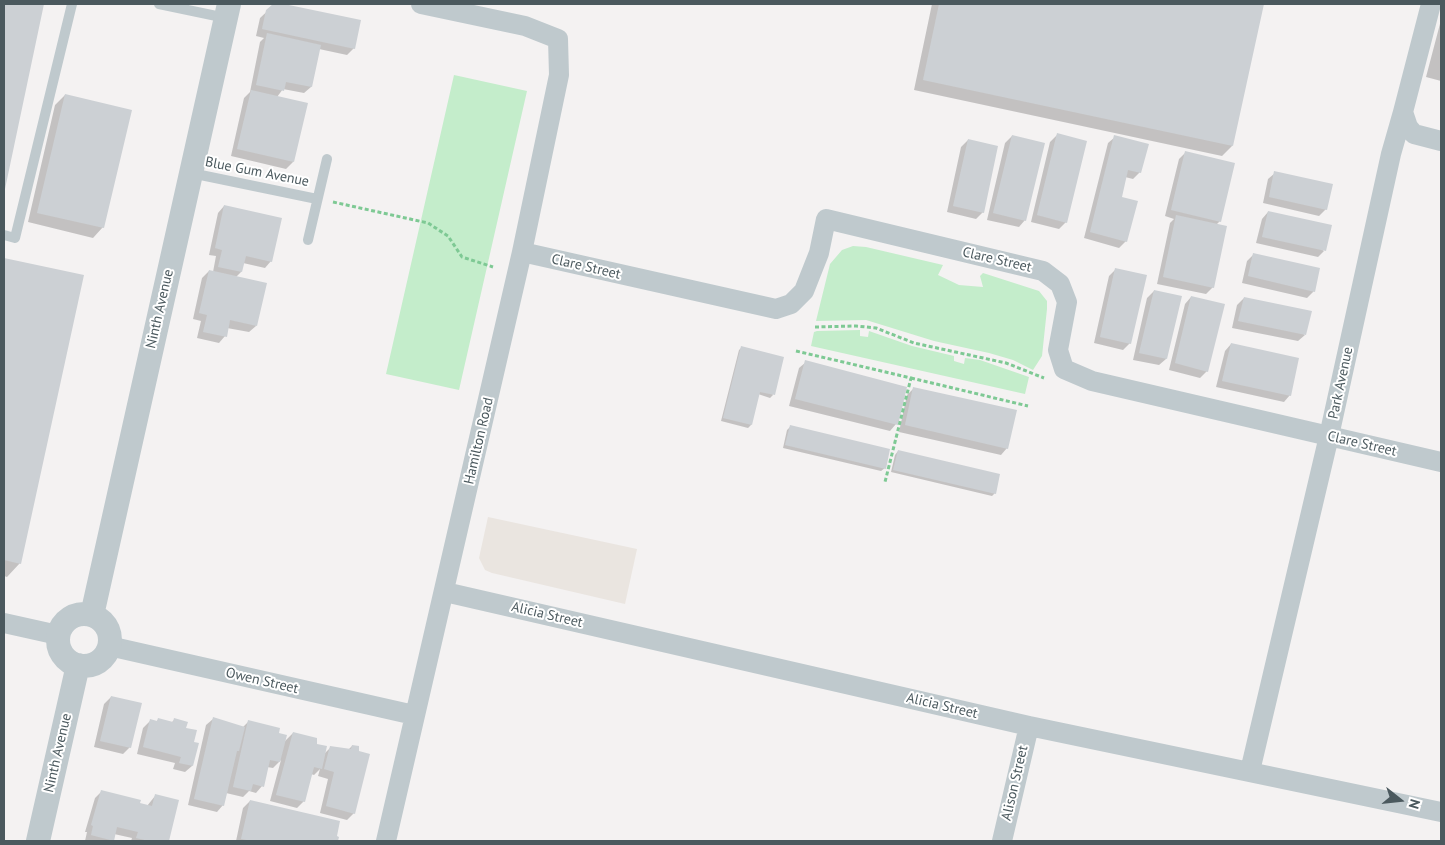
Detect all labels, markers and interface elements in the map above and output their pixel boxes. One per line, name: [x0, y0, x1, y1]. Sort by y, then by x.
street label: Blue Gum Avenue: [204, 154, 310, 190]
street label: Clare Street: [961, 244, 1033, 276]
street label: Clare Street: [550, 251, 622, 283]
street label: Ninth Avenue: [143, 268, 177, 350]
street label: Park Avenue: [1325, 345, 1357, 421]
street label: Hamilton Road: [461, 396, 497, 486]
street label: Clare Street: [1326, 428, 1398, 460]
street label: Alicia Street: [510, 599, 584, 631]
street label: Owen Street: [224, 664, 300, 698]
street label: Alicia Street: [905, 690, 979, 722]
street label: Ninth Avenue: [41, 712, 75, 794]
street label: Alison Street: [998, 744, 1032, 822]
north arrow: [1375, 775, 1425, 825]
text: N: [1405, 797, 1424, 811]

